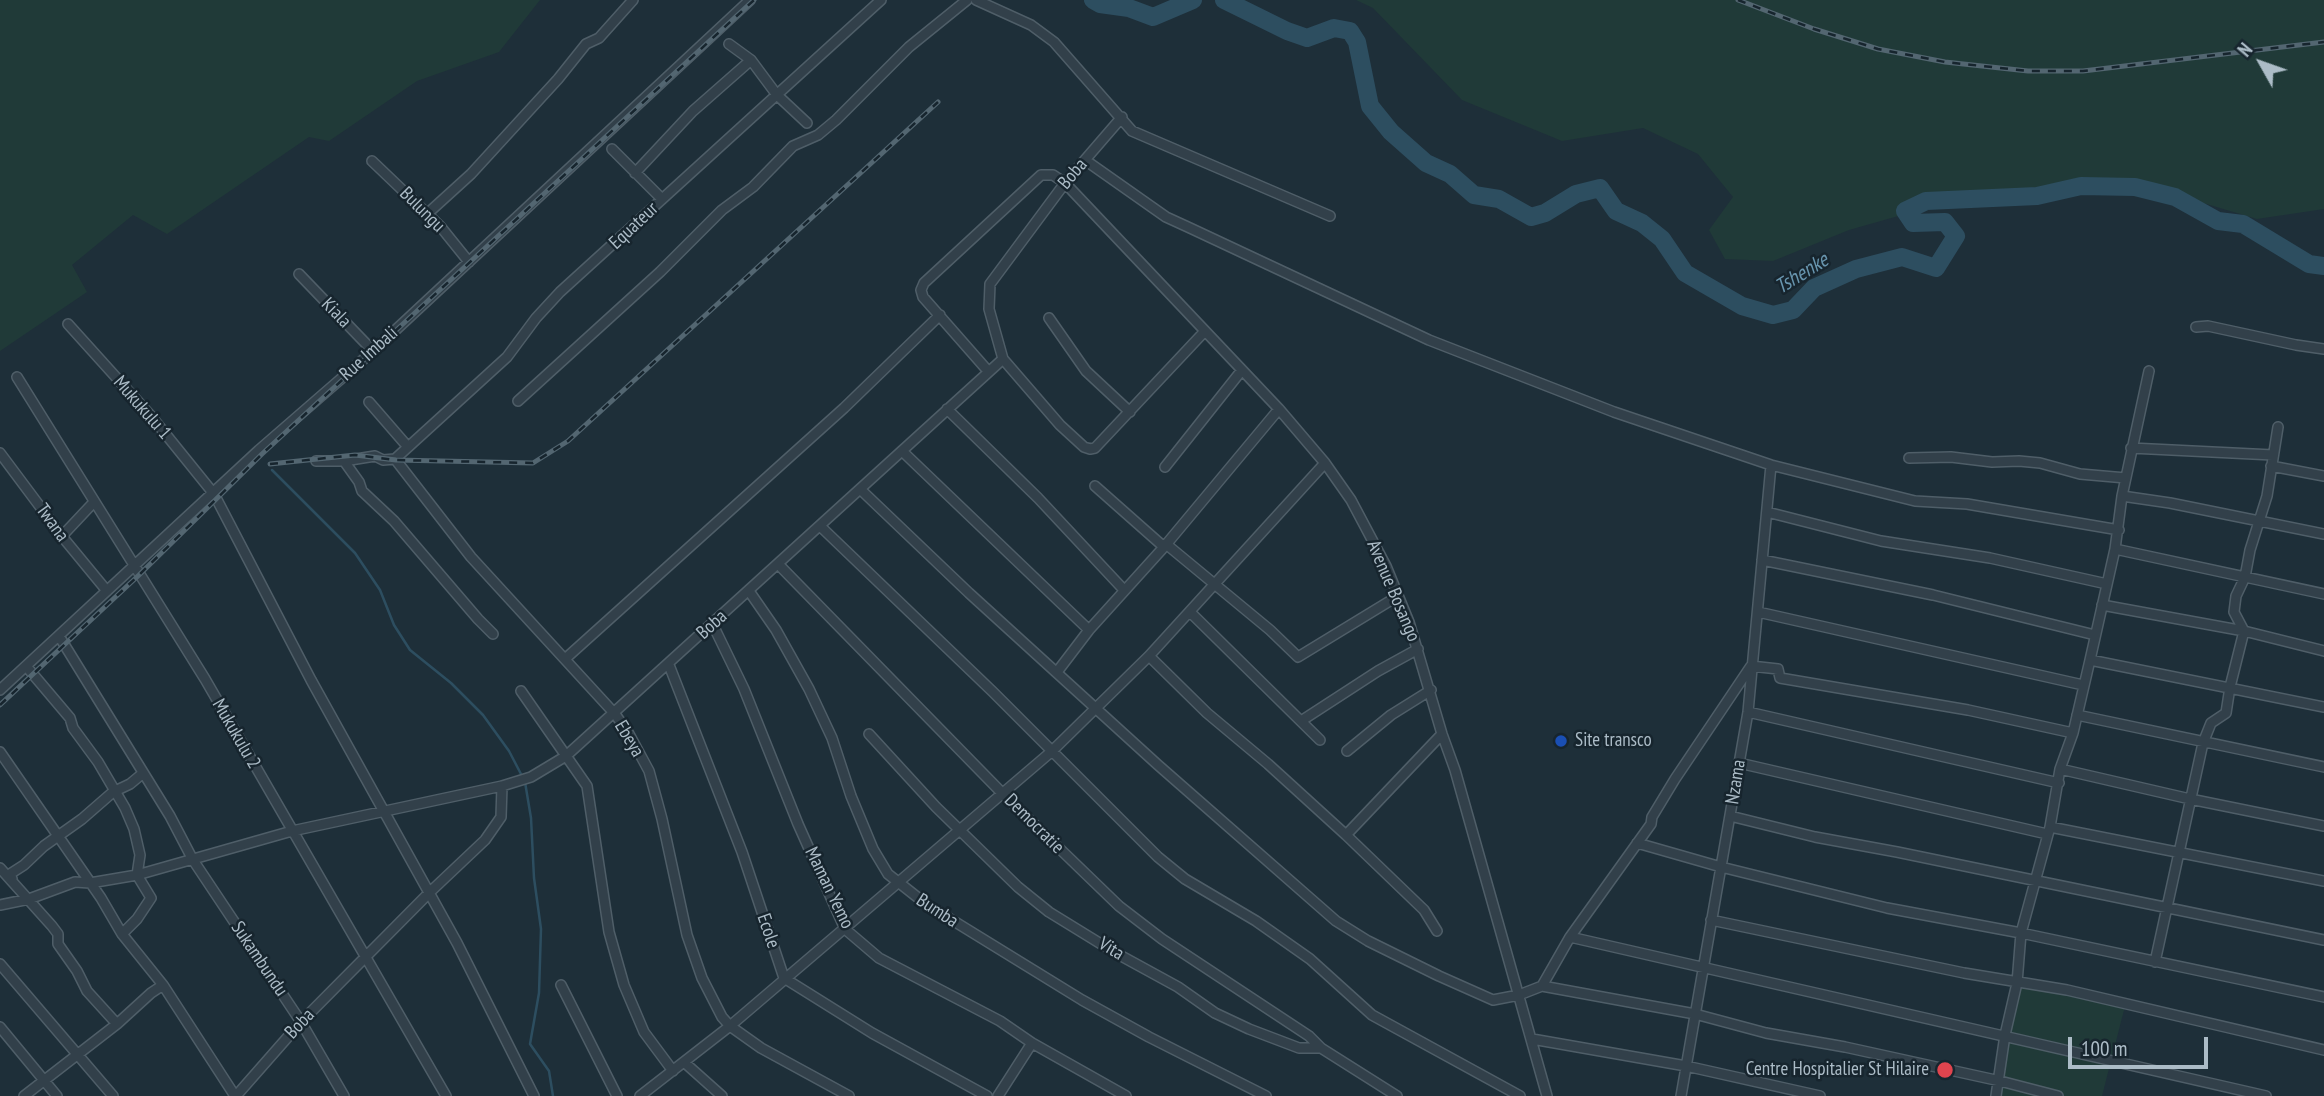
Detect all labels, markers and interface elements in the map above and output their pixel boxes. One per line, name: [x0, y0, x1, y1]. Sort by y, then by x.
north arrow: [2226, 28, 2296, 98]
text: N: [2232, 38, 2257, 61]
street label: Boba: [1054, 154, 1092, 194]
street label: Bulungu: [395, 183, 449, 237]
street label: Equateur: [605, 198, 663, 254]
water label: Tshenke: [1771, 248, 1833, 300]
street label: Kiala: [316, 293, 356, 333]
street label: Rue Imbali: [335, 322, 403, 386]
street label: Mukukulu 1: [108, 372, 176, 444]
street label: Twana: [31, 500, 73, 546]
street label: Avenue Bosango: [1361, 537, 1425, 645]
street label: Boba: [692, 605, 732, 645]
street label: Mukukulu 2: [207, 695, 265, 773]
street label: Ebeya: [609, 717, 649, 761]
place label: Site transco: [1575, 730, 1652, 752]
marker: Site transco: [1553, 733, 1569, 749]
street label: Nzama: [1721, 758, 1751, 806]
street label: Democratie: [999, 789, 1069, 859]
street label: Maman Yemo: [800, 844, 858, 932]
street label: Bumba: [912, 889, 962, 933]
street label: Ecole: [752, 911, 784, 951]
street label: Sukambundu: [226, 917, 292, 1001]
street label: Vita: [1094, 933, 1128, 965]
street label: Boba: [280, 1004, 320, 1044]
scale bar: [2072, 1023, 2212, 1066]
text: 100 m: [2081, 1035, 2127, 1062]
place label: Centre Hospitalier St Hilaire: [1746, 1059, 1929, 1081]
marker: Centre Hospitalier St Hilaire: [1935, 1060, 1955, 1080]

